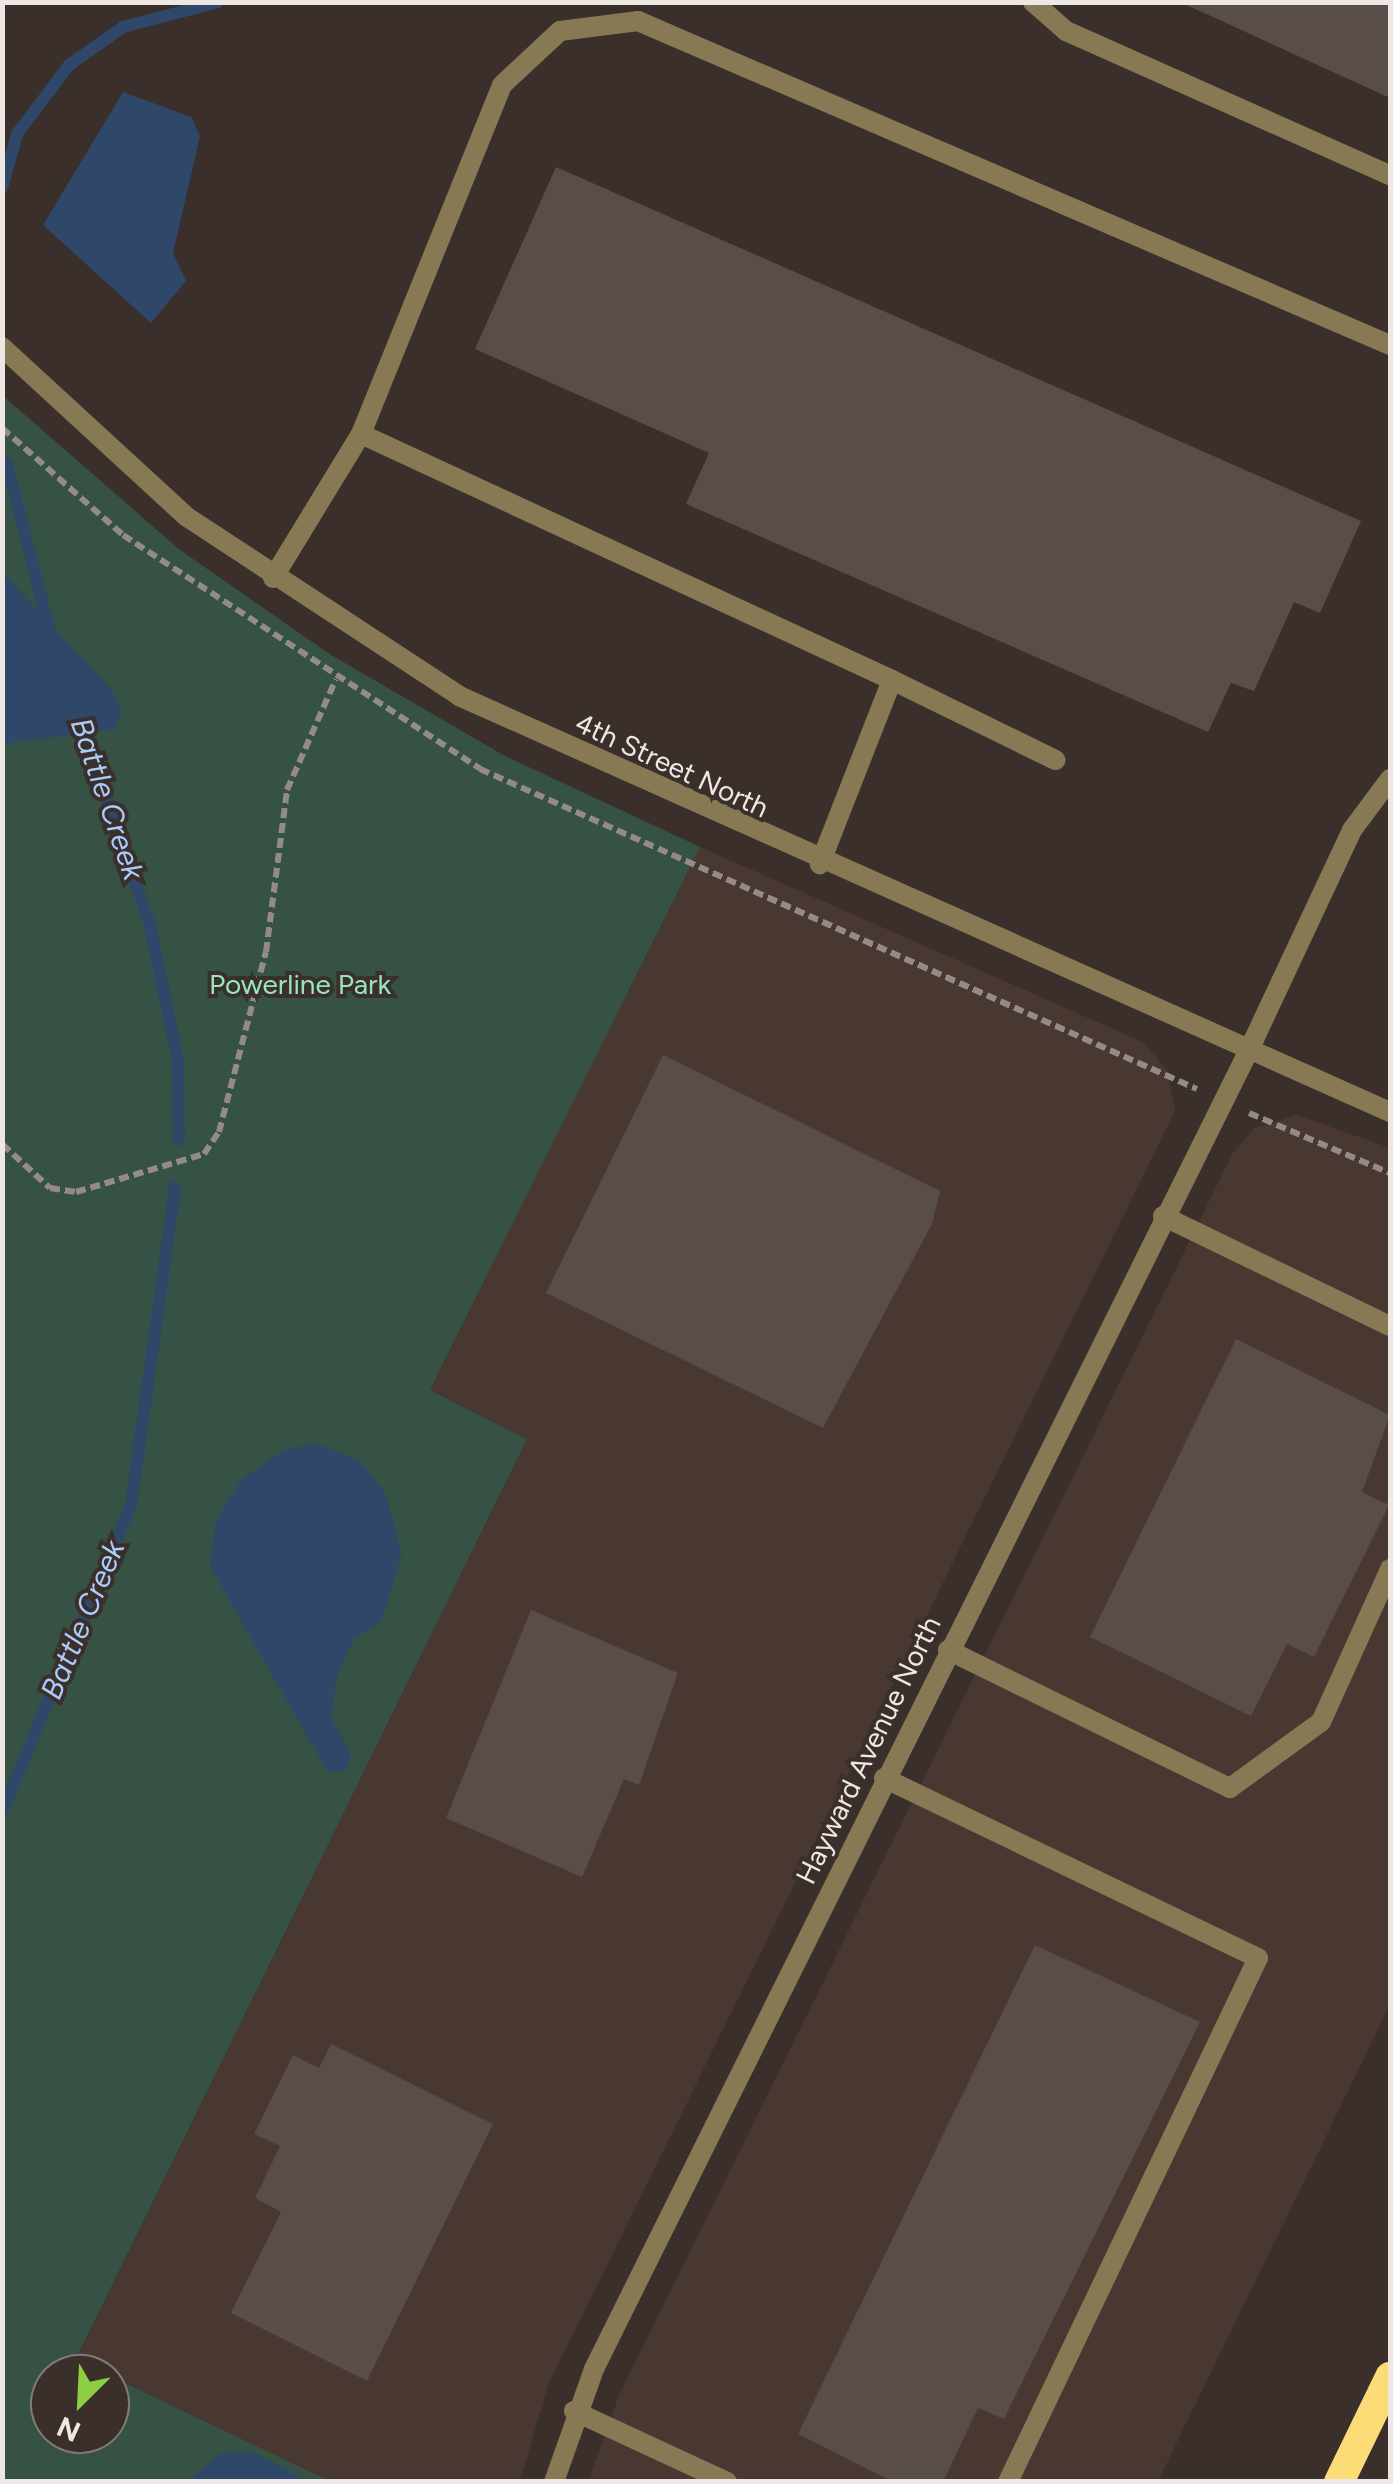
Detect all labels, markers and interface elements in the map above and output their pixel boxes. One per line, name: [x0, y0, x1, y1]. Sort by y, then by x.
street label: 4th Street North: [570, 706, 774, 824]
water label: Battle Creek: [62, 713, 152, 885]
park label: Powerline Park: [209, 967, 391, 1001]
water label: Battle Creek: [33, 1535, 133, 1705]
street label: Hayward Avenue North: [789, 1611, 947, 1889]
north arrow: [30, 2354, 130, 2454]
text: N: [52, 2410, 85, 2450]

